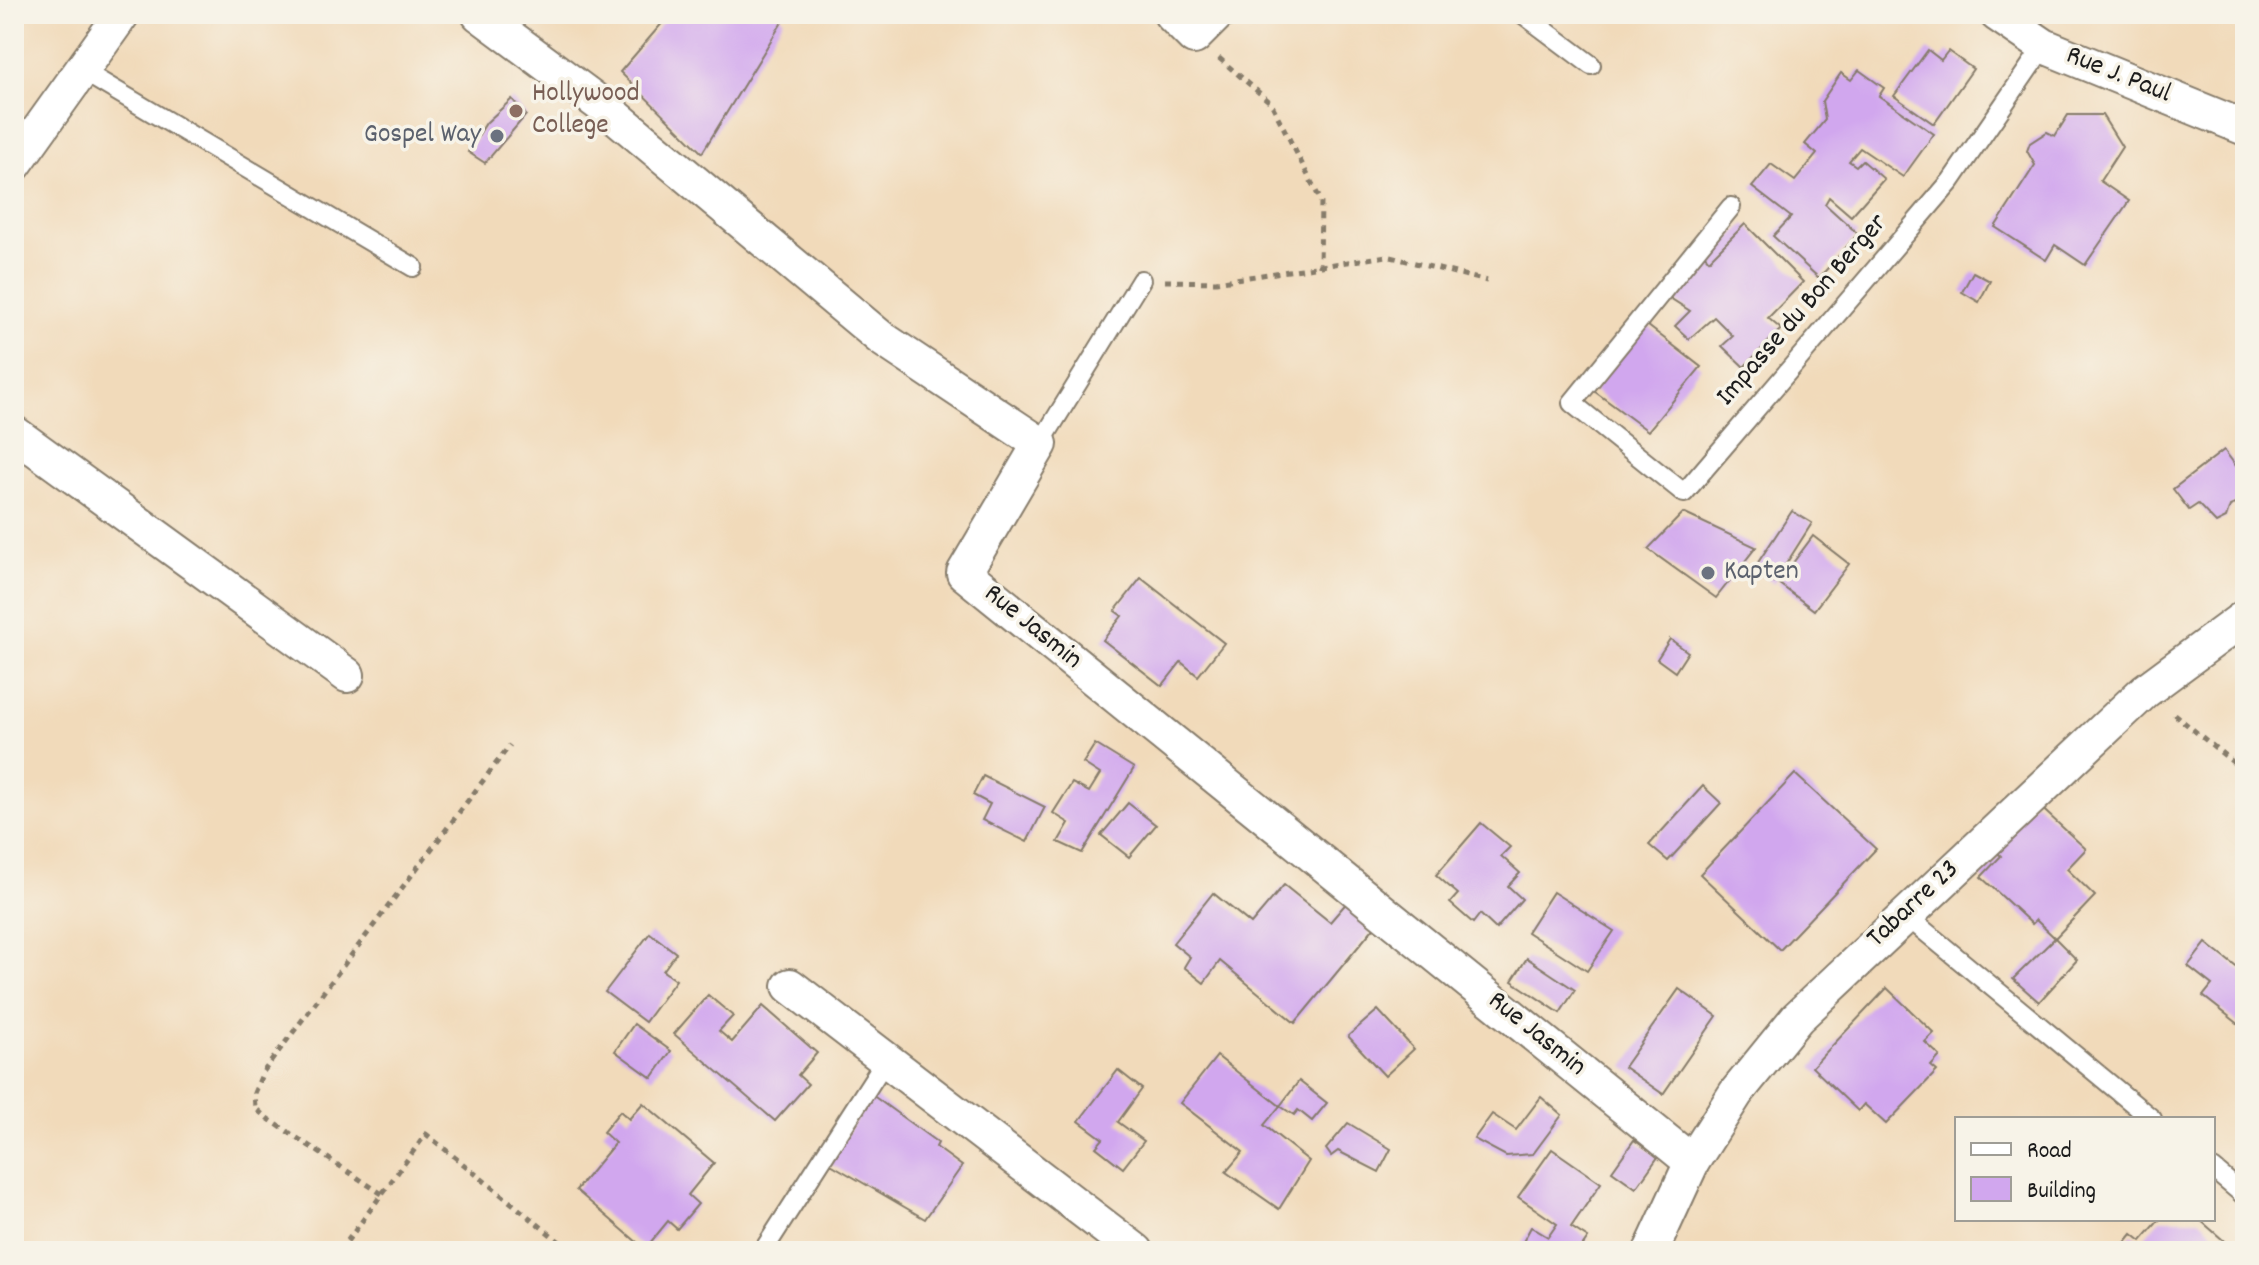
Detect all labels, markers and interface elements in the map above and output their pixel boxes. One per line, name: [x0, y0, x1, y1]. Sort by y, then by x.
street label: Rue J. Paul: [2059, 37, 2177, 115]
place label: Hollywood College: [532, 75, 640, 147]
marker: Hollywood College: [507, 102, 525, 120]
place label: Gospel Way: [364, 116, 482, 156]
marker: Gospel Way: [488, 127, 506, 145]
street label: Impasse du Bon Berger: [1708, 205, 1899, 416]
place label: Kapten: [1724, 553, 1799, 593]
marker: Kapten: [1699, 564, 1717, 582]
street label: Rue Jasmin: [974, 576, 1090, 680]
street label: Tabarre 23: [1859, 852, 1969, 958]
street label: Rue Jasmin: [1478, 983, 1594, 1087]
legend: [1955, 1117, 2215, 1221]
text: Road: [2027, 1135, 2072, 1169]
text: Building: [2027, 1175, 2096, 1209]

